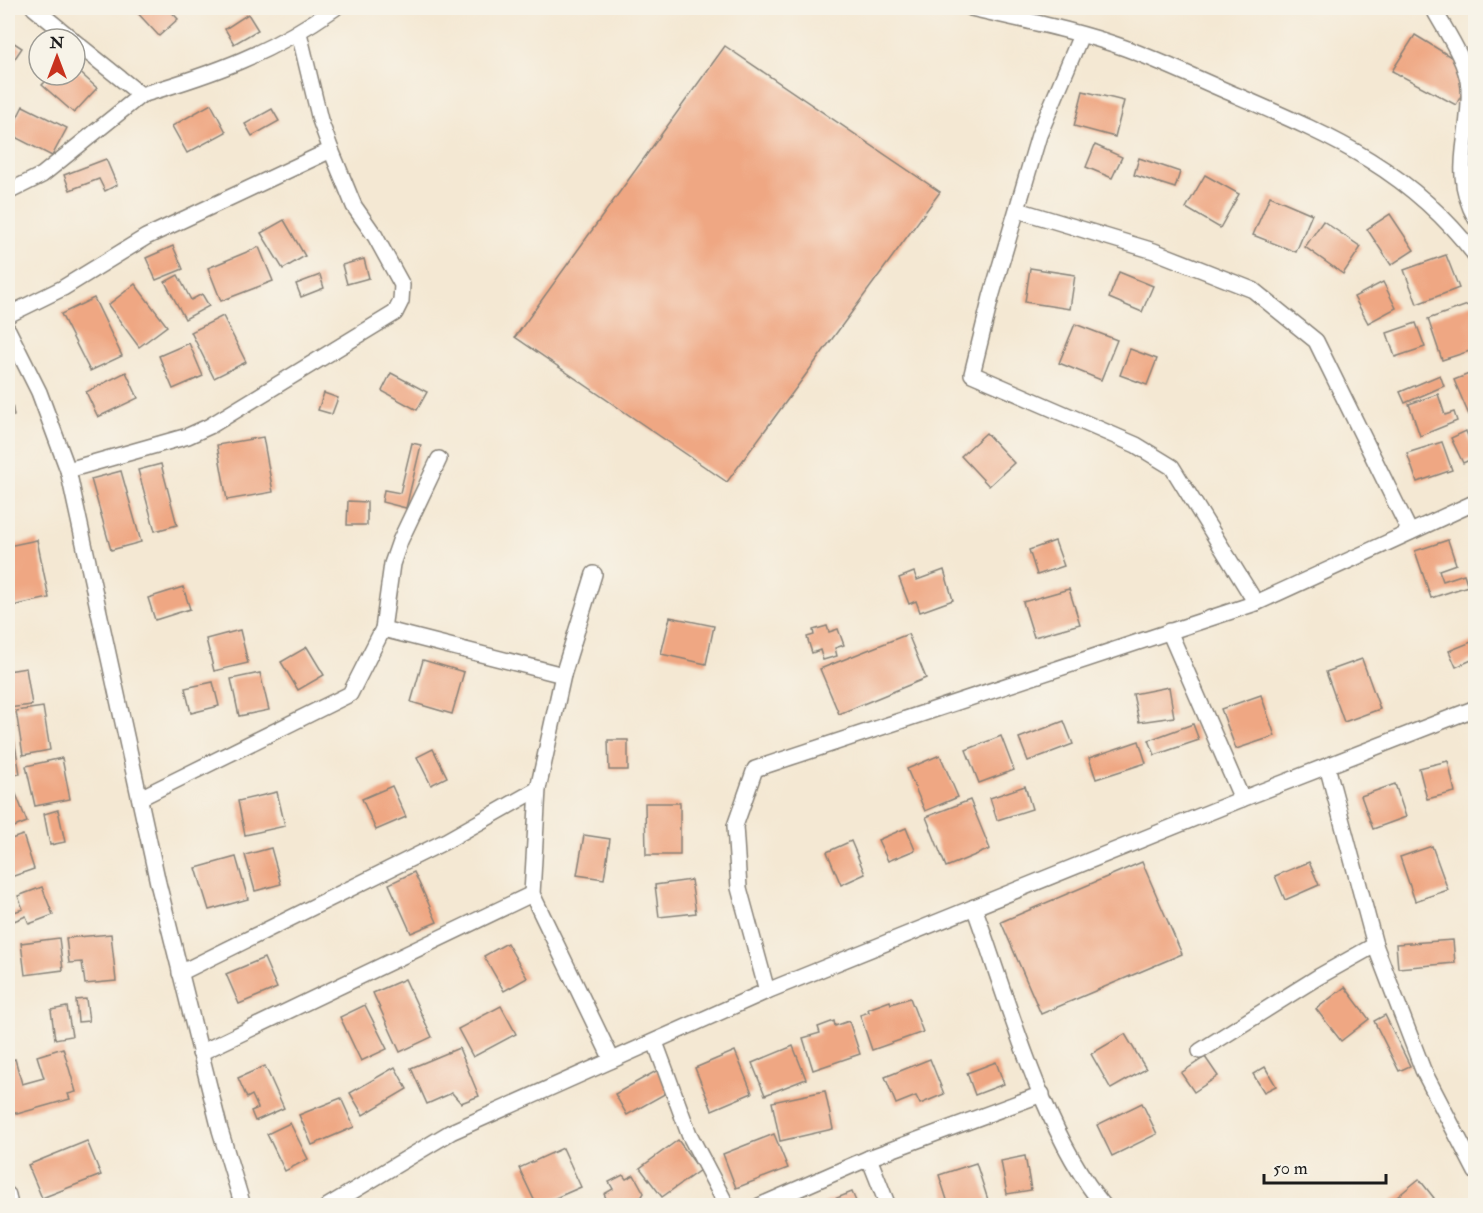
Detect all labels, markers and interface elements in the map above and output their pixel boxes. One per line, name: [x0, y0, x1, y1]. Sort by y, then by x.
north arrow: [27, 27, 87, 87]
text: N: [49, 33, 65, 53]
scale bar: [1264, 1147, 1386, 1185]
text: 50 m: [1273, 1157, 1308, 1180]

